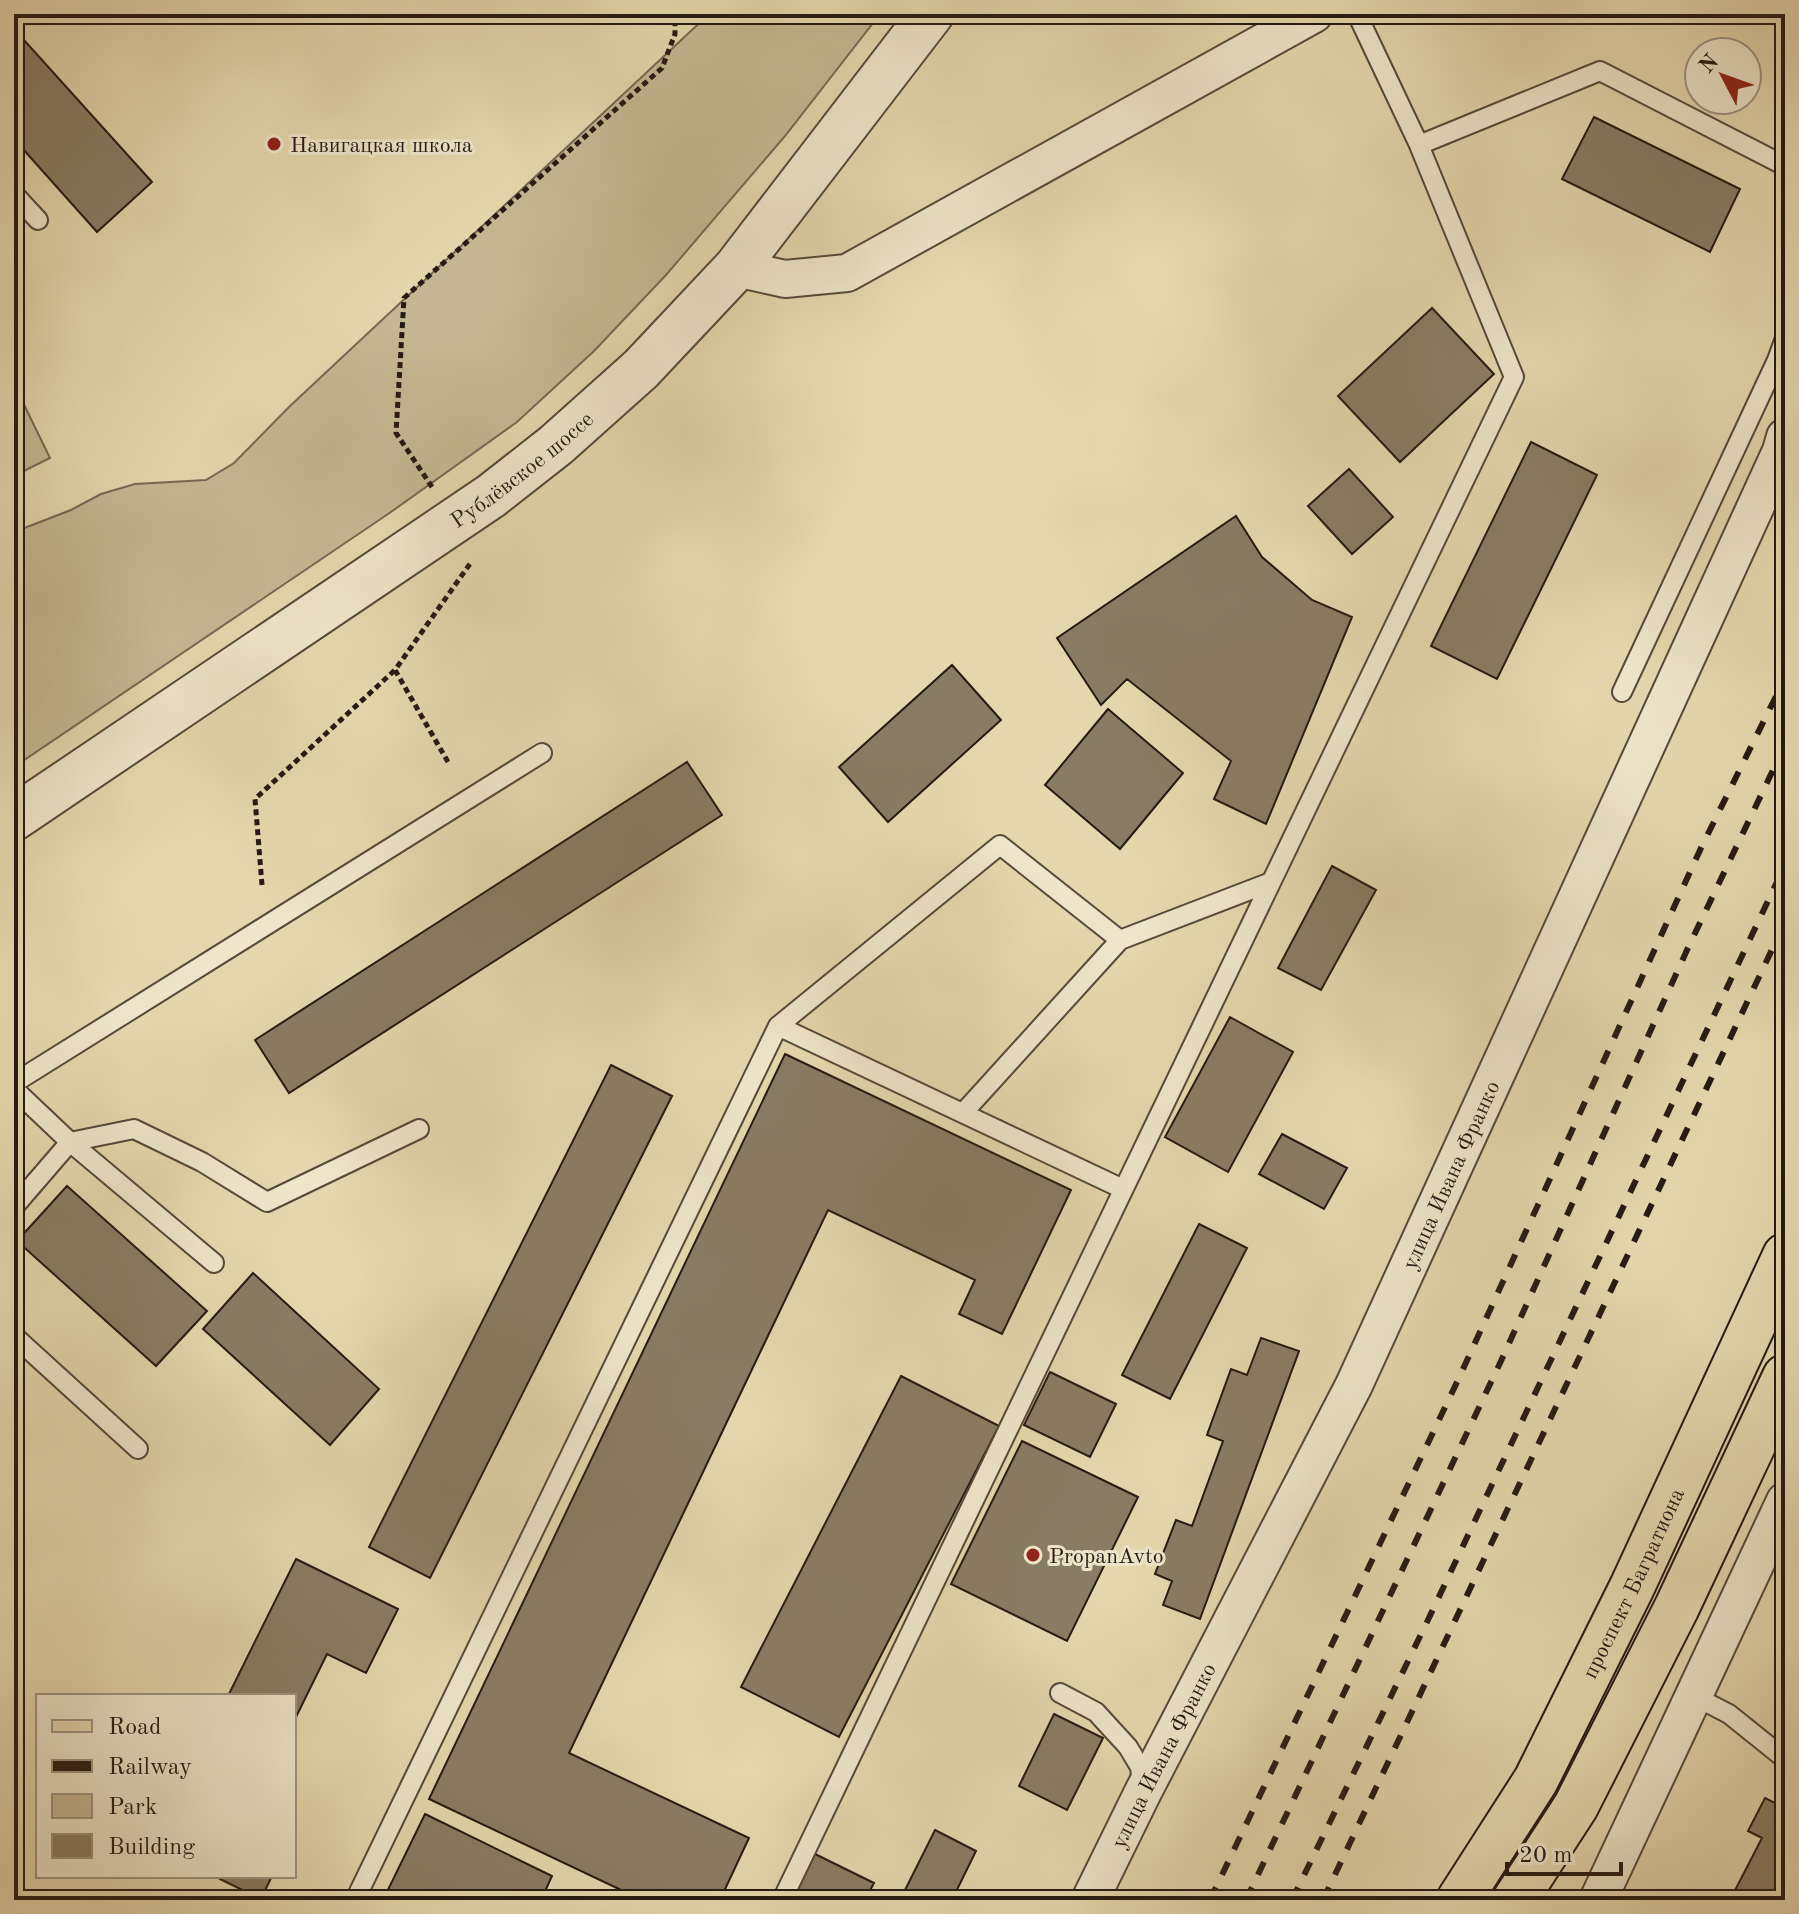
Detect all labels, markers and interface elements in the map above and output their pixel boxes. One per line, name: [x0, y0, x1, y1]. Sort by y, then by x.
north arrow: [1683, 36, 1763, 116]
text: N: [1696, 50, 1723, 78]
marker: Навигацкая школа: [265, 135, 283, 153]
place label: Навигацкая школа: [290, 135, 473, 157]
street label: Рублёвское шоссе: [447, 408, 598, 533]
street label: улица Ивана Франко: [1399, 1078, 1505, 1273]
street label: проспект Багратиона: [1579, 1485, 1689, 1683]
marker: PropanAvto: [1024, 1546, 1042, 1564]
place label: PropanAvto: [1049, 1546, 1164, 1568]
street label: улица Ивана Франко: [1108, 1660, 1221, 1852]
legend: [36, 1694, 296, 1878]
text: Road: [108, 1716, 161, 1740]
text: Railway: [108, 1756, 192, 1780]
text: Park: [108, 1796, 157, 1820]
scale bar: [1507, 1826, 1621, 1876]
text: Building: [108, 1836, 195, 1860]
text: 20 m: [1519, 1844, 1573, 1868]

